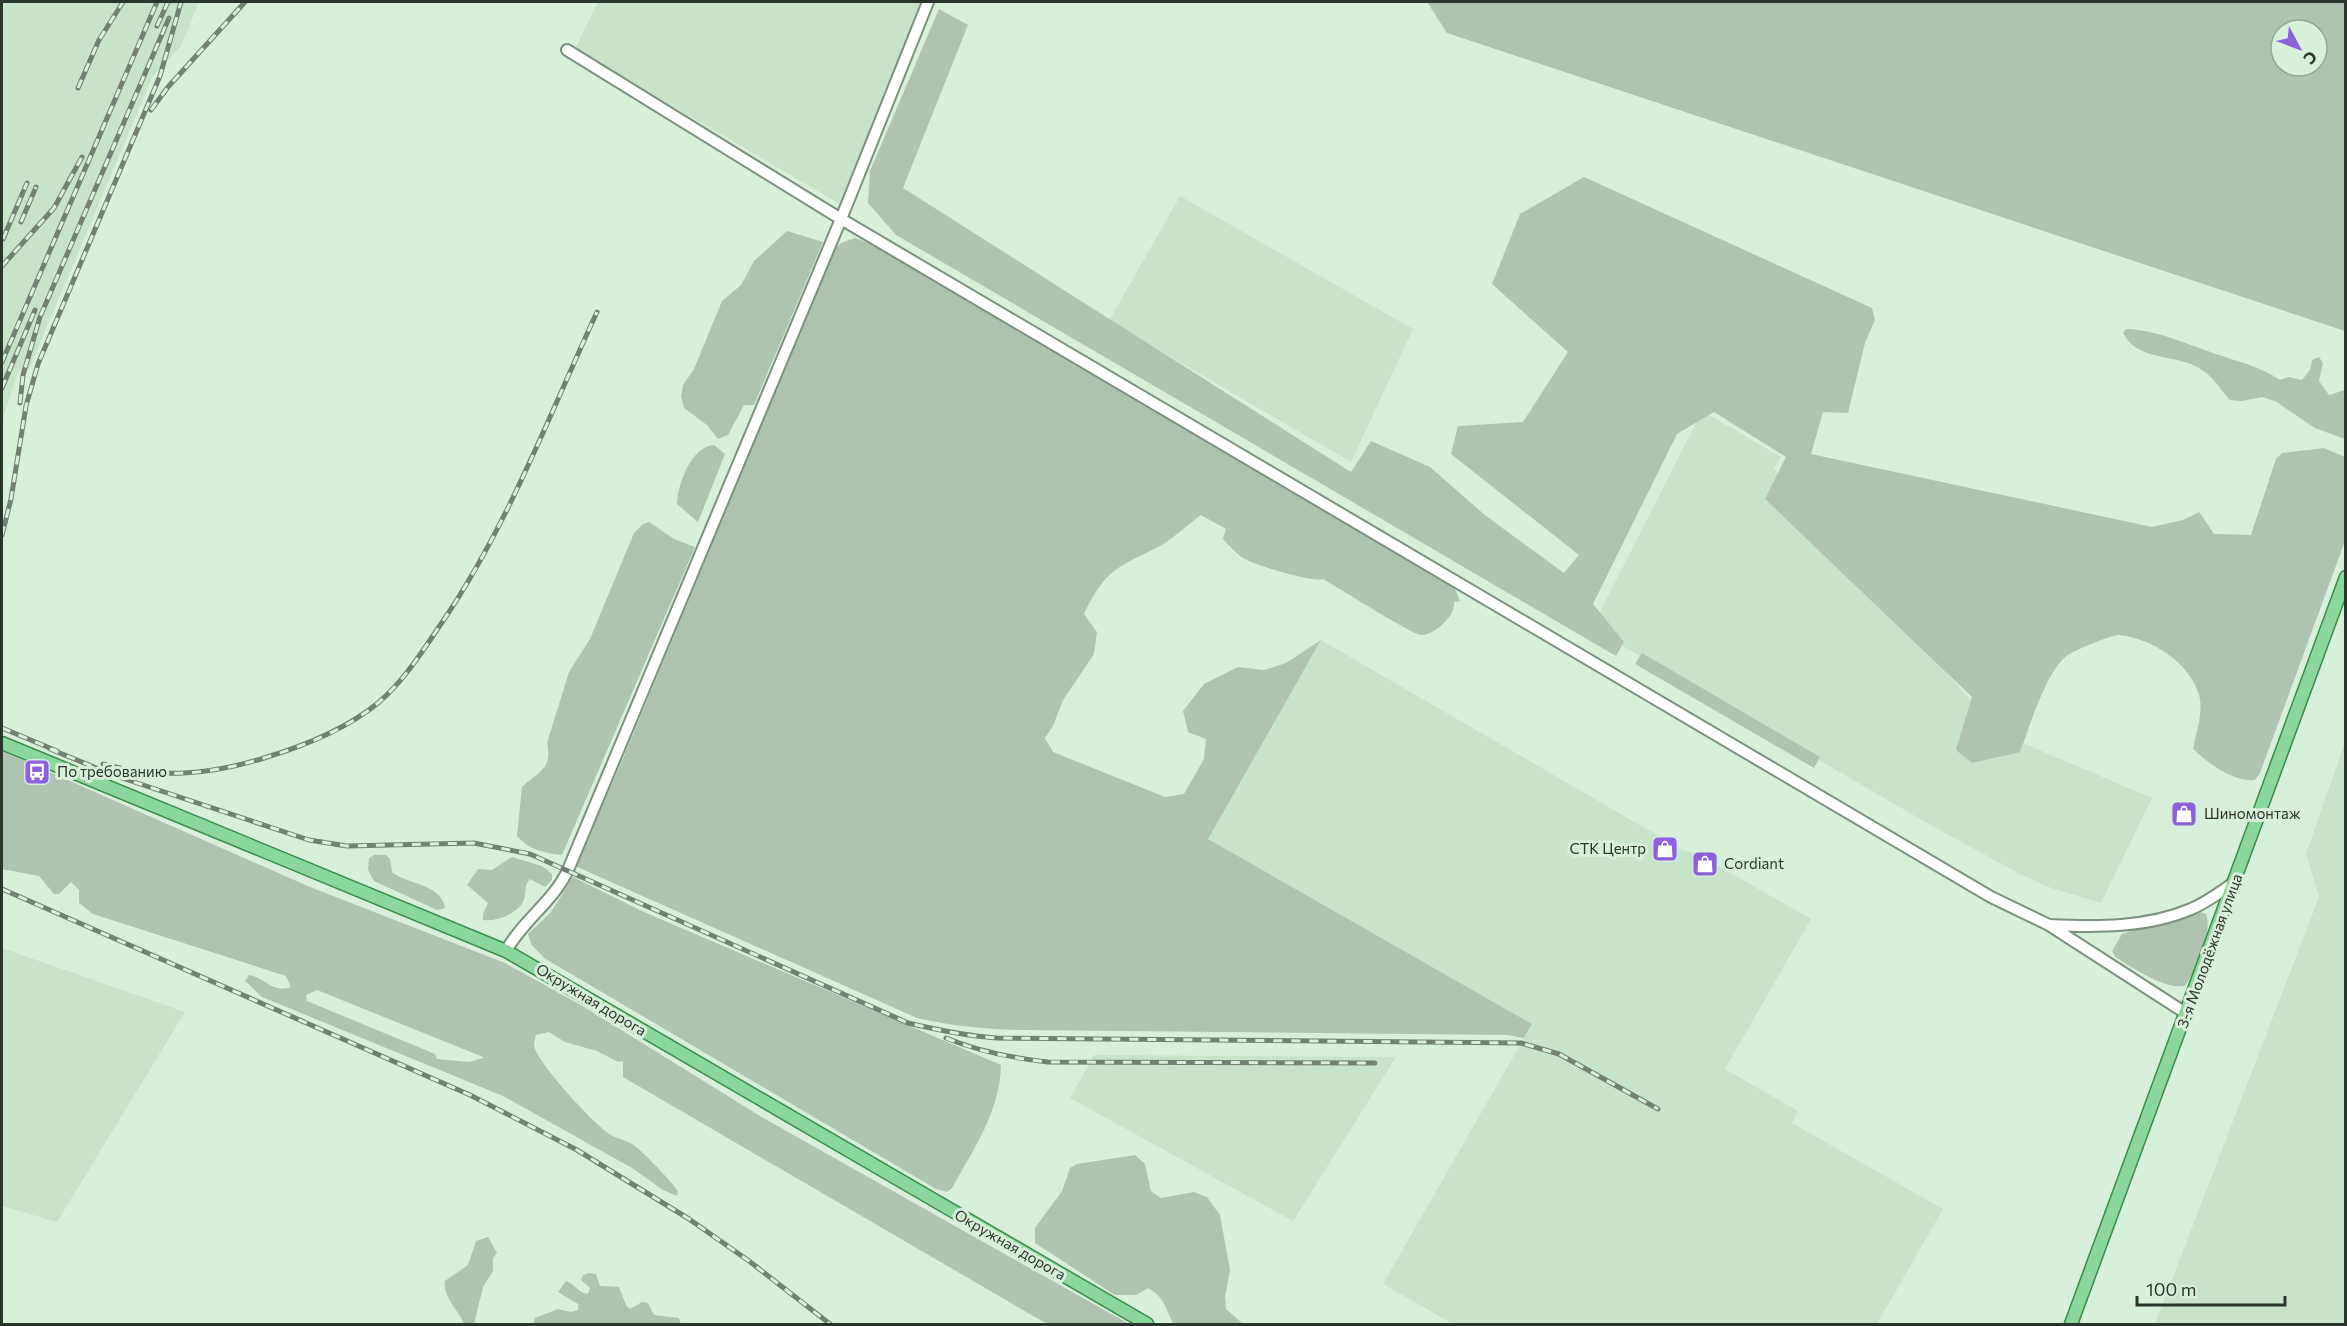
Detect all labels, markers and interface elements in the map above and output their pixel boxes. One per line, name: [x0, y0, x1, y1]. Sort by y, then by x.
north arrow: [2269, 18, 2329, 78]
text: С: [2300, 48, 2321, 69]
bus stop icon: По требованию: [22, 757, 52, 787]
place label: По требованию: [57, 762, 167, 780]
shop icon: Шиномонтаж: [2169, 799, 2199, 829]
place label: Шиномонтаж: [2204, 804, 2301, 822]
shop icon: СТК Центр: [1650, 834, 1680, 864]
place label: СТК Центр: [1569, 839, 1646, 857]
shop icon: Cordiant: [1690, 849, 1720, 879]
place label: Cordiant: [1724, 854, 1784, 872]
street label: 3-я Молодёжная улица: [2173, 871, 2245, 1030]
street label: Окружная дорога: [533, 959, 650, 1039]
street label: Окружная дорога: [952, 1205, 1069, 1283]
scale bar: [2137, 1269, 2286, 1307]
text: 100 m: [2146, 1278, 2196, 1300]

